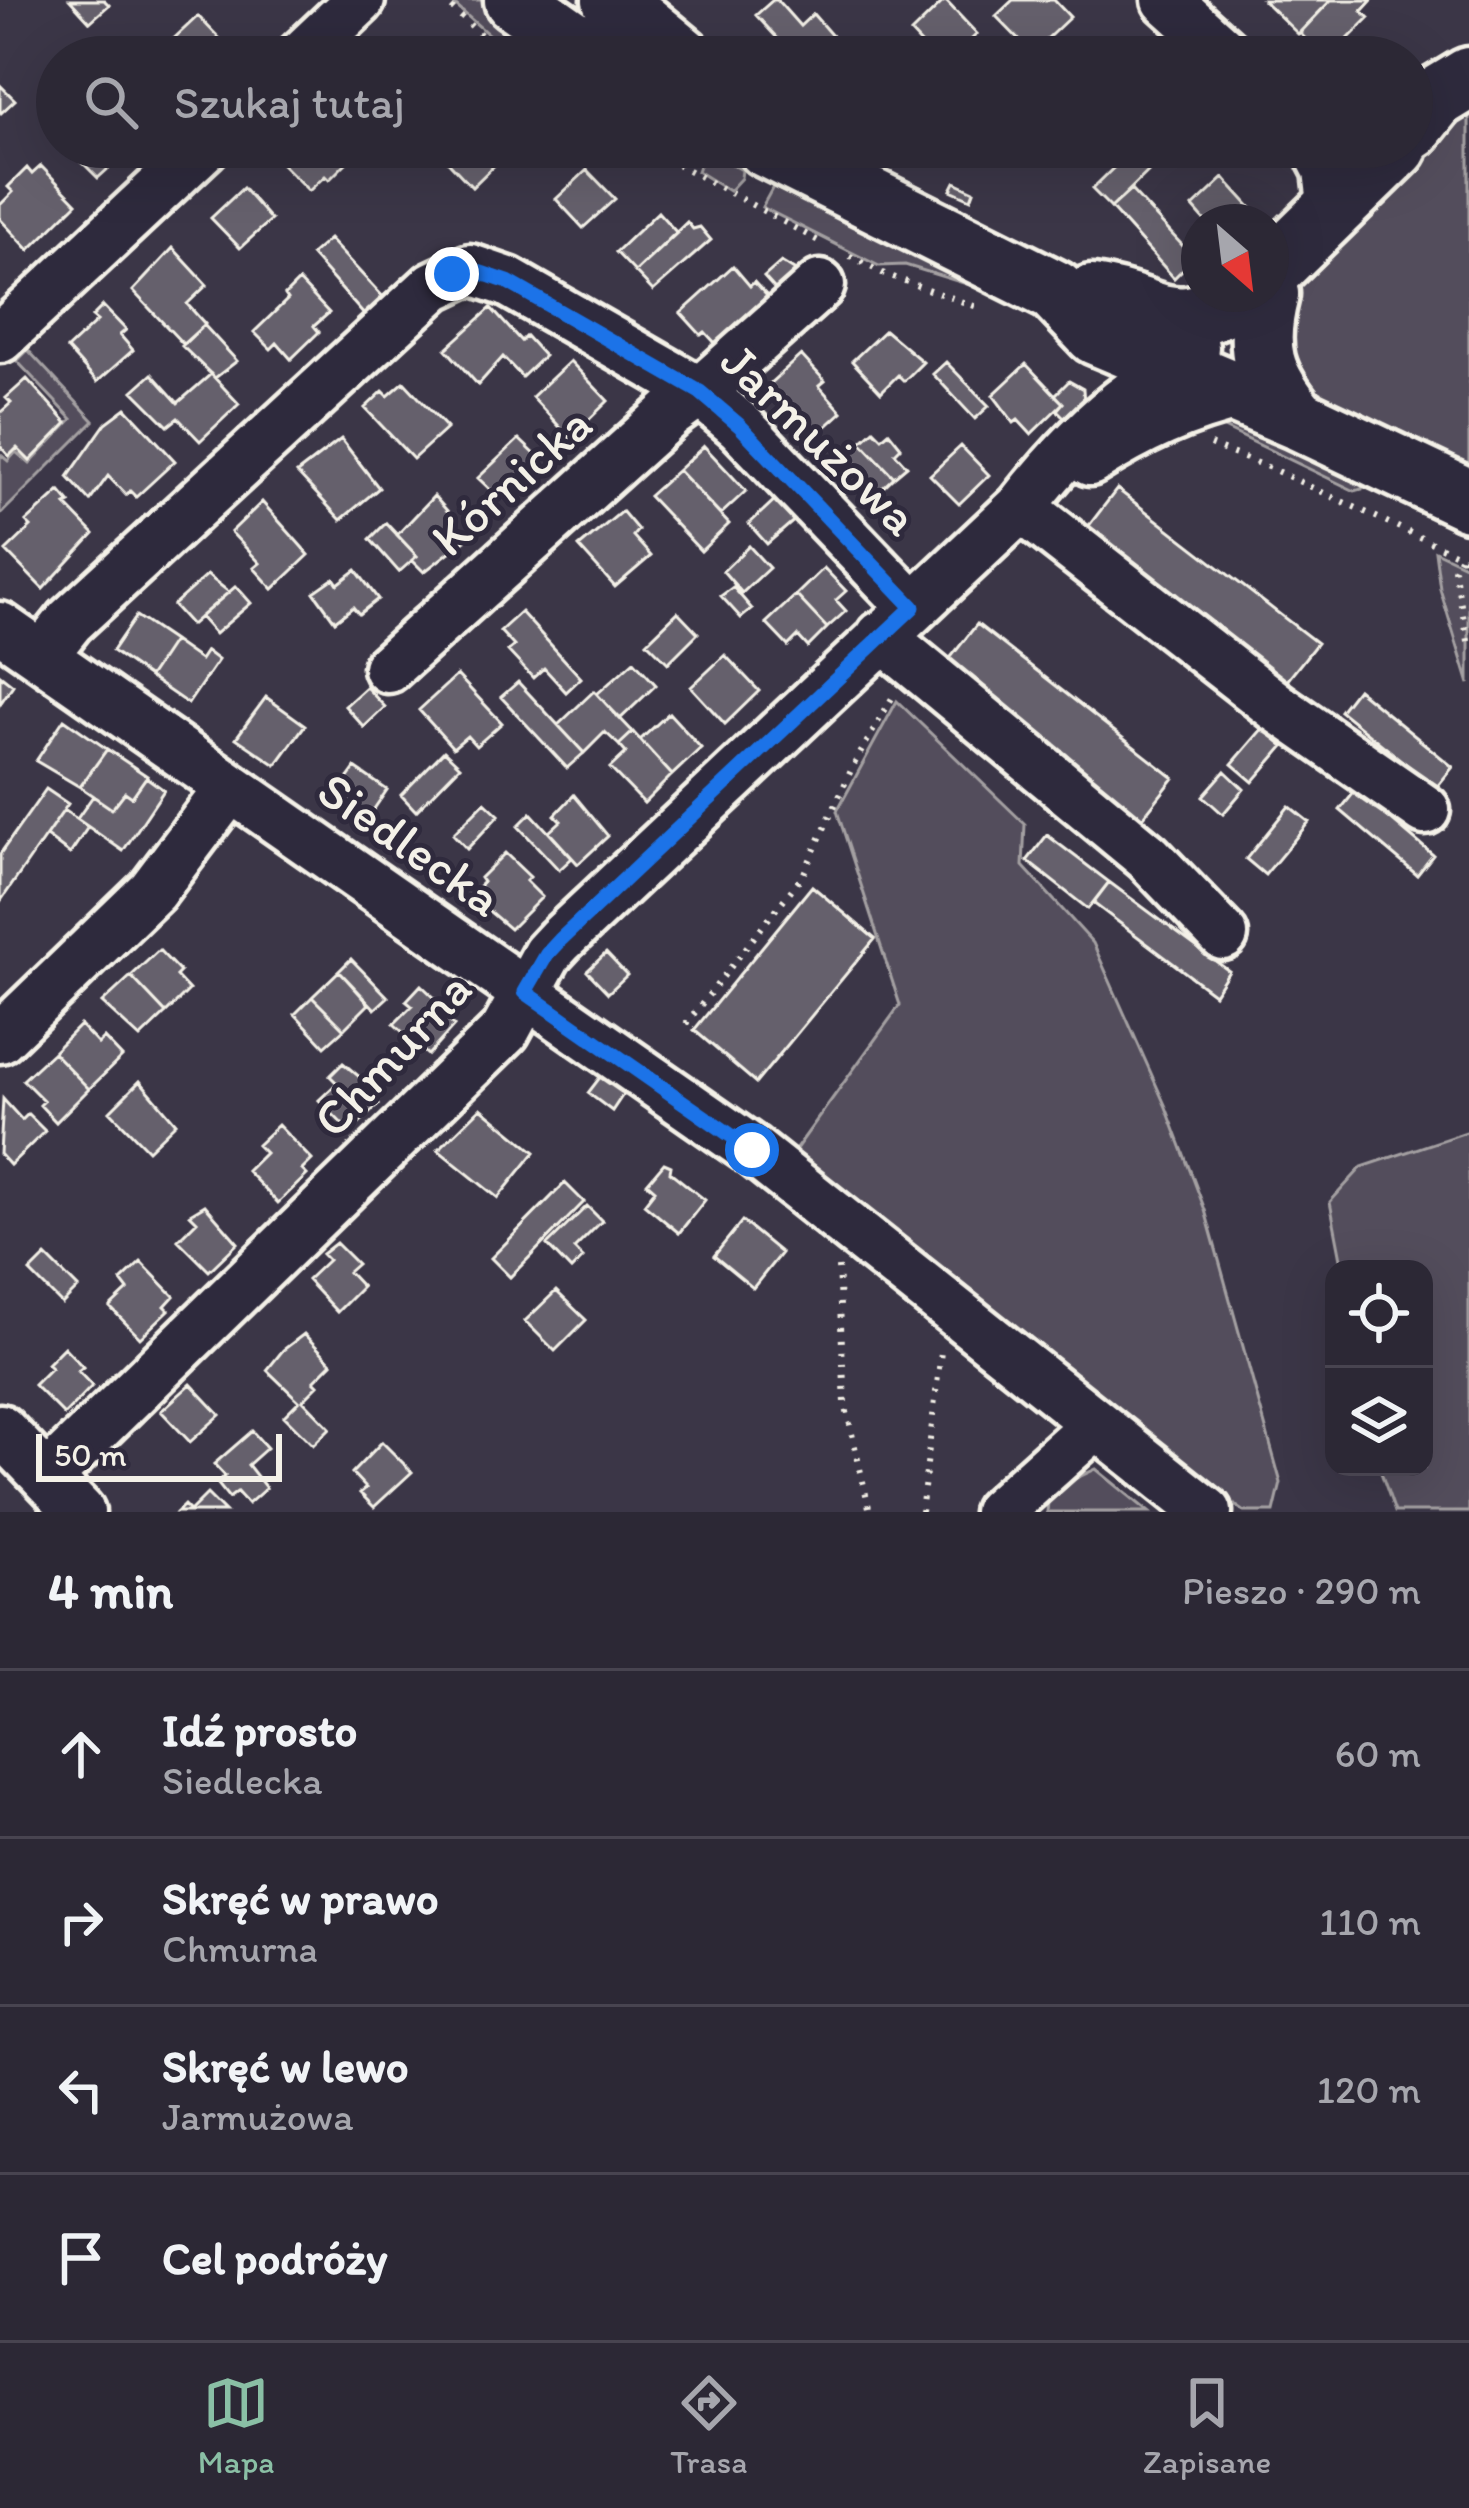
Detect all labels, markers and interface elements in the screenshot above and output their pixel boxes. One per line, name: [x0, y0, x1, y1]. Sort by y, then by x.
search box: [36, 36, 1433, 168]
icon: search: [78, 69, 144, 135]
text: Szukaj tutaj: [174, 75, 405, 129]
north arrow: [1181, 204, 1289, 312]
route end: [425, 247, 479, 301]
street label: Jarmużowa: [709, 330, 931, 548]
street label: Kórnicka: [418, 393, 604, 569]
street label: Siedlecka: [307, 759, 513, 929]
street label: Chmurna: [300, 959, 484, 1149]
route start: [725, 1123, 779, 1177]
map controls: [1325, 1260, 1433, 1476]
button: locate: [1325, 1260, 1433, 1368]
button: layers: [1325, 1368, 1433, 1476]
scale bar: [36, 1428, 282, 1481]
text: 50 m: [54, 1435, 127, 1474]
text: 4 min: [48, 1560, 173, 1621]
text: Pieszo · 290 m: [1182, 1567, 1421, 1614]
text: Idź prosto: [162, 1703, 357, 1757]
icon: ahead: [48, 1721, 114, 1787]
text: 60 m: [1335, 1730, 1421, 1777]
text: Siedlecka: [162, 1757, 323, 1804]
text: Skręć w prawo: [162, 1871, 439, 1925]
icon: right: [48, 1889, 114, 1955]
text: 110 m: [1319, 1898, 1421, 1945]
text: Chmurna: [162, 1925, 318, 1972]
text: Skręć w lewo: [162, 2039, 409, 2093]
icon: left: [48, 2057, 114, 2123]
text: 120 m: [1317, 2066, 1421, 2113]
text: Jarmużowa: [162, 2093, 354, 2140]
icon: arrive: [48, 2225, 114, 2291]
text: Cel podróży: [162, 2231, 387, 2285]
tab: Mapa: [198, 2370, 275, 2481]
tab: Trasa: [670, 2370, 748, 2481]
tab: Zapisane: [1143, 2370, 1271, 2481]

